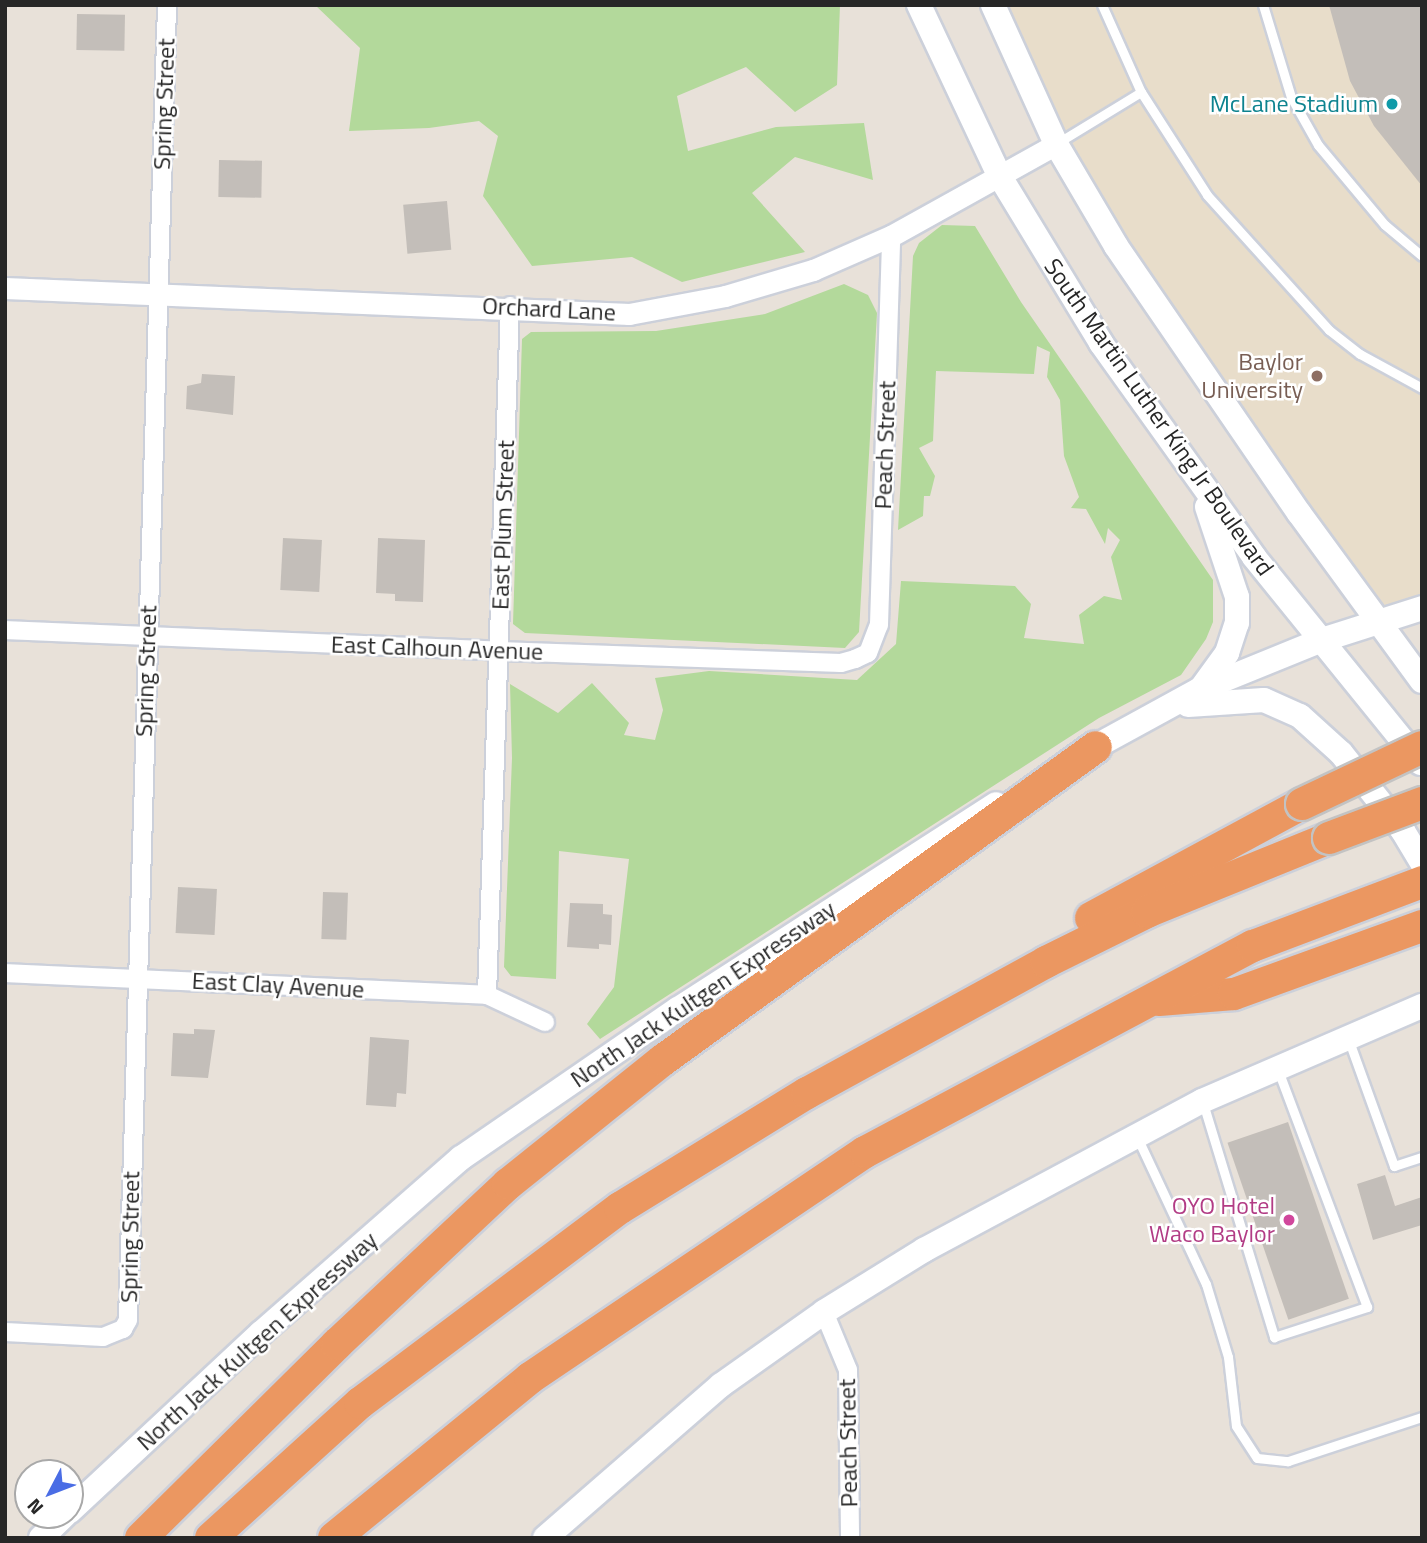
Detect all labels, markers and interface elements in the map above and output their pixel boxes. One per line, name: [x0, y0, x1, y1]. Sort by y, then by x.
street label: Spring Street: [147, 38, 181, 170]
place label: McLane Stadium: [1210, 90, 1378, 118]
marker: McLane Stadium: [1384, 96, 1400, 112]
street label: South Martin Luther King Jr Boulevard: [1038, 253, 1280, 581]
street label: Orchard Lane: [481, 291, 617, 327]
place label: Baylor University: [1201, 348, 1303, 404]
marker: Baylor University: [1309, 368, 1325, 384]
street label: Peach Street: [868, 380, 902, 510]
street label: East Plum Street: [486, 440, 520, 610]
street label: Spring Street: [129, 605, 163, 737]
street label: East Calhoun Avenue: [330, 630, 544, 666]
street label: North Jack Kultgen Expressway: [565, 894, 841, 1094]
street label: East Clay Avenue: [191, 966, 365, 1004]
street label: Spring Street: [114, 1171, 146, 1303]
place label: OYO Hotel Waco Baylor: [1149, 1192, 1275, 1248]
marker: OYO Hotel Waco Baylor: [1281, 1212, 1297, 1228]
street label: North Jack Kultgen Expressway: [131, 1225, 383, 1457]
street label: Peach Street: [832, 1378, 864, 1508]
north arrow: [14, 1459, 84, 1529]
text: N: [19, 1492, 50, 1522]

